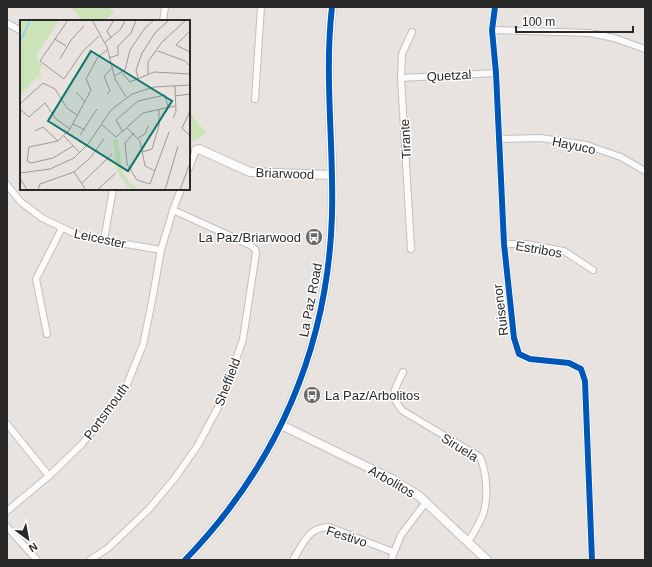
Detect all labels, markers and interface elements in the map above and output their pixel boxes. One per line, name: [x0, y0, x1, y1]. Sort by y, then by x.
scale bar: [516, 8, 633, 34]
text: 100 m: [522, 15, 555, 29]
inset map: [20, 20, 190, 190]
street label: Quetzal: [426, 67, 472, 84]
street label: Tirante: [397, 119, 414, 159]
street label: Hayuco: [551, 134, 597, 157]
street label: Briarwood: [255, 165, 314, 182]
street label: Leicester: [73, 226, 128, 251]
bus stop icon: La Paz/Briarwood: [304, 227, 324, 247]
place label: La Paz/Briarwood: [198, 230, 301, 245]
street label: Estribos: [514, 238, 564, 261]
street label: La Paz Road: [296, 262, 325, 338]
street label: Ruisenor: [490, 283, 511, 337]
street label: Sheffield: [211, 356, 243, 408]
street label: Portsmouth: [81, 380, 132, 443]
bus stop icon: La Paz/Arbolitos: [302, 385, 322, 405]
place label: La Paz/Arbolitos: [325, 388, 420, 403]
street label: Siruela: [439, 430, 482, 465]
street label: Arbolitos: [366, 462, 418, 501]
north arrow: [8, 519, 48, 559]
street label: Festivo: [325, 523, 369, 550]
text: N: [27, 540, 40, 555]

